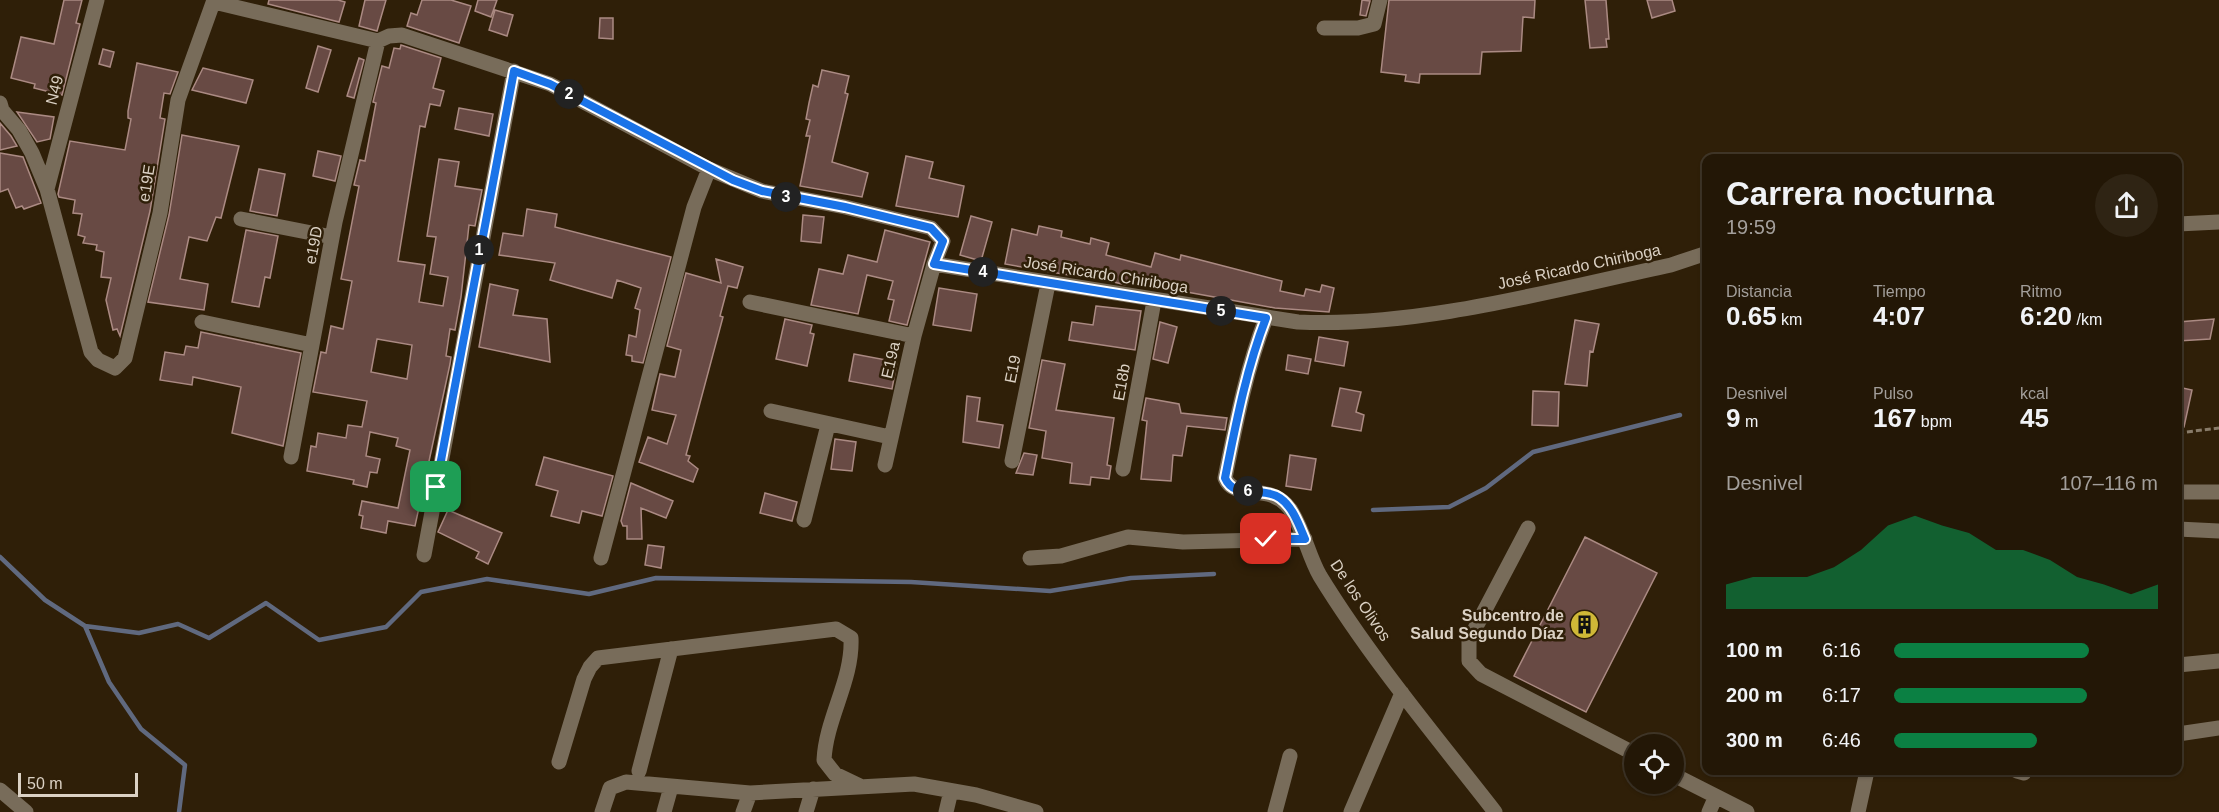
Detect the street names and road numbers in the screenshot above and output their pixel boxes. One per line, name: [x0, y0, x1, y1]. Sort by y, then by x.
street label: N49: [43, 74, 66, 106]
street label: e19E: [135, 163, 158, 203]
street label: e19D: [301, 225, 325, 265]
street label: José Ricardo Chiriboga: [1496, 241, 1662, 292]
street label: José Ricardo Chiriboga: [1022, 253, 1189, 296]
street label: E19a: [878, 340, 903, 380]
street label: E19: [1001, 353, 1024, 385]
street label: E18b: [1110, 362, 1133, 402]
street label: De los Olivos: [1327, 556, 1394, 644]

